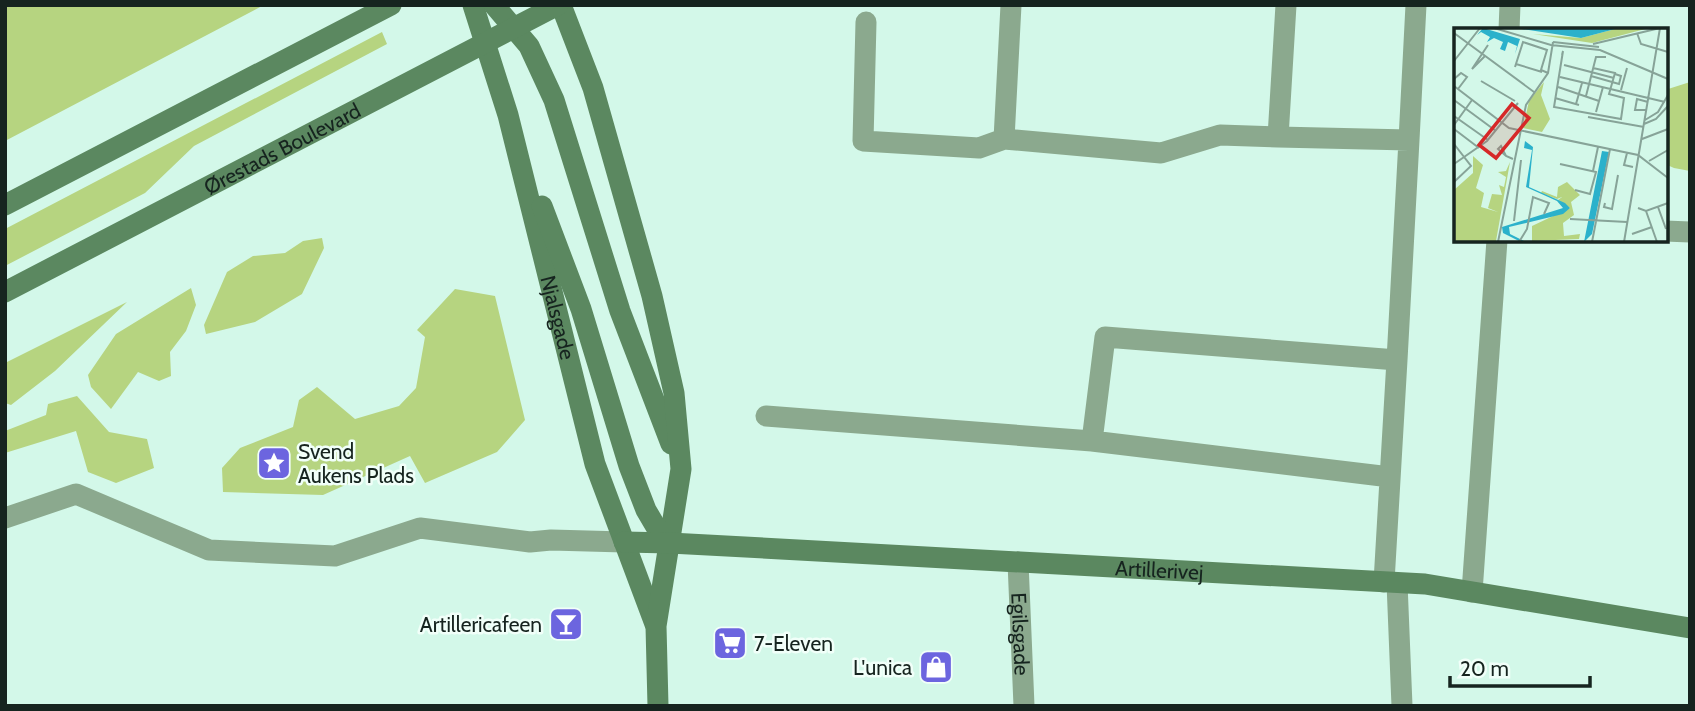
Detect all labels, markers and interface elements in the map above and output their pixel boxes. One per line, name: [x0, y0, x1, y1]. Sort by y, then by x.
inset map: [1454, 28, 1667, 242]
street label: Ørestads Boulevard: [199, 97, 365, 199]
street label: Njalsgade: [536, 273, 581, 362]
place label: Svend Aukens Plads: [298, 439, 414, 488]
place icon: Svend Aukens Plads: [255, 444, 293, 482]
street label: Artillerivej: [1115, 555, 1204, 585]
street label: Egilsgade: [1007, 592, 1035, 676]
bar icon: Artillericafeen: [547, 605, 585, 643]
place label: Artillericafeen: [420, 612, 542, 637]
supermarket icon: 7-Eleven: [711, 624, 749, 662]
place label: 7-Eleven: [754, 631, 833, 656]
scale bar: [1450, 644, 1590, 688]
shop icon: L'unica: [917, 648, 955, 686]
place label: L'unica: [853, 655, 912, 680]
text: 20 m: [1460, 656, 1509, 681]

